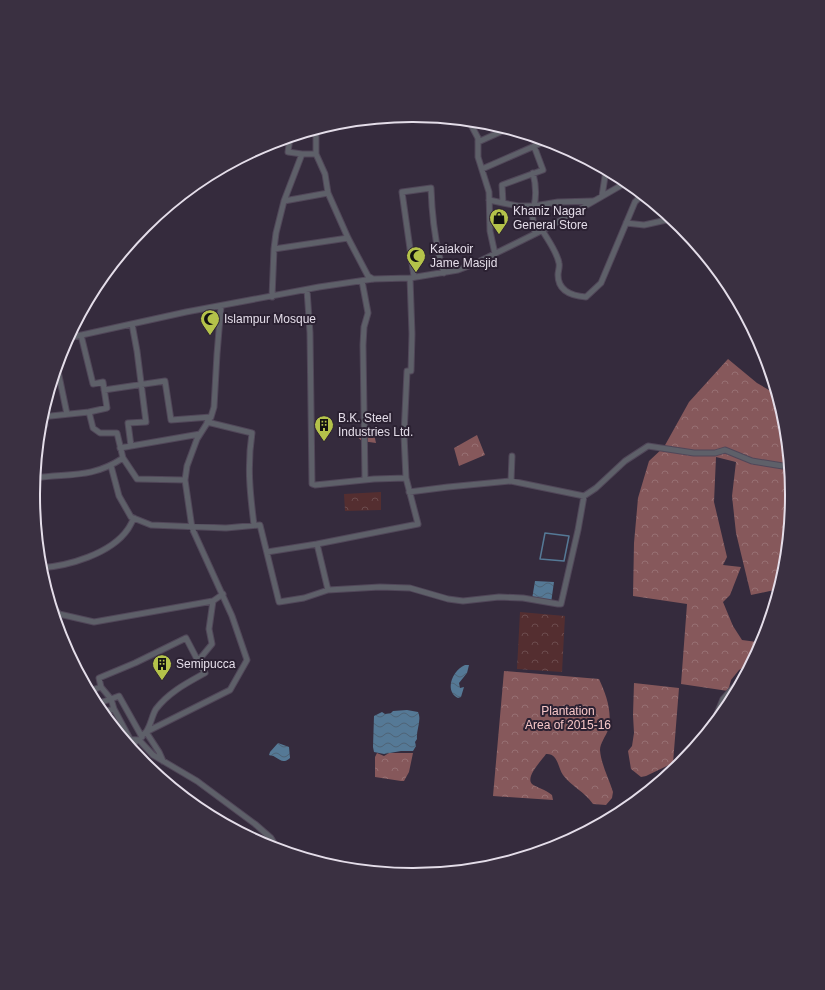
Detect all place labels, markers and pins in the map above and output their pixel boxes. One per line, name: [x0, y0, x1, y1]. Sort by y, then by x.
place label: Khaniz Nagar General Store: [513, 204, 588, 232]
shop icon: Khaniz Nagar General Store: [488, 207, 510, 235]
place label: Kaiakoir Jame Masjid: [430, 242, 497, 270]
mosque icon: Kaiakoir Jame Masjid: [405, 245, 427, 273]
mosque icon: Islampur Mosque: [199, 308, 221, 336]
place label: Islampur Mosque: [224, 312, 316, 326]
place label: B.K. Steel Industries Ltd.: [338, 411, 413, 439]
building icon: B.K. Steel Industries Ltd.: [313, 414, 335, 442]
building icon: Semipucca: [151, 653, 173, 681]
place label: Semipucca: [176, 657, 236, 671]

